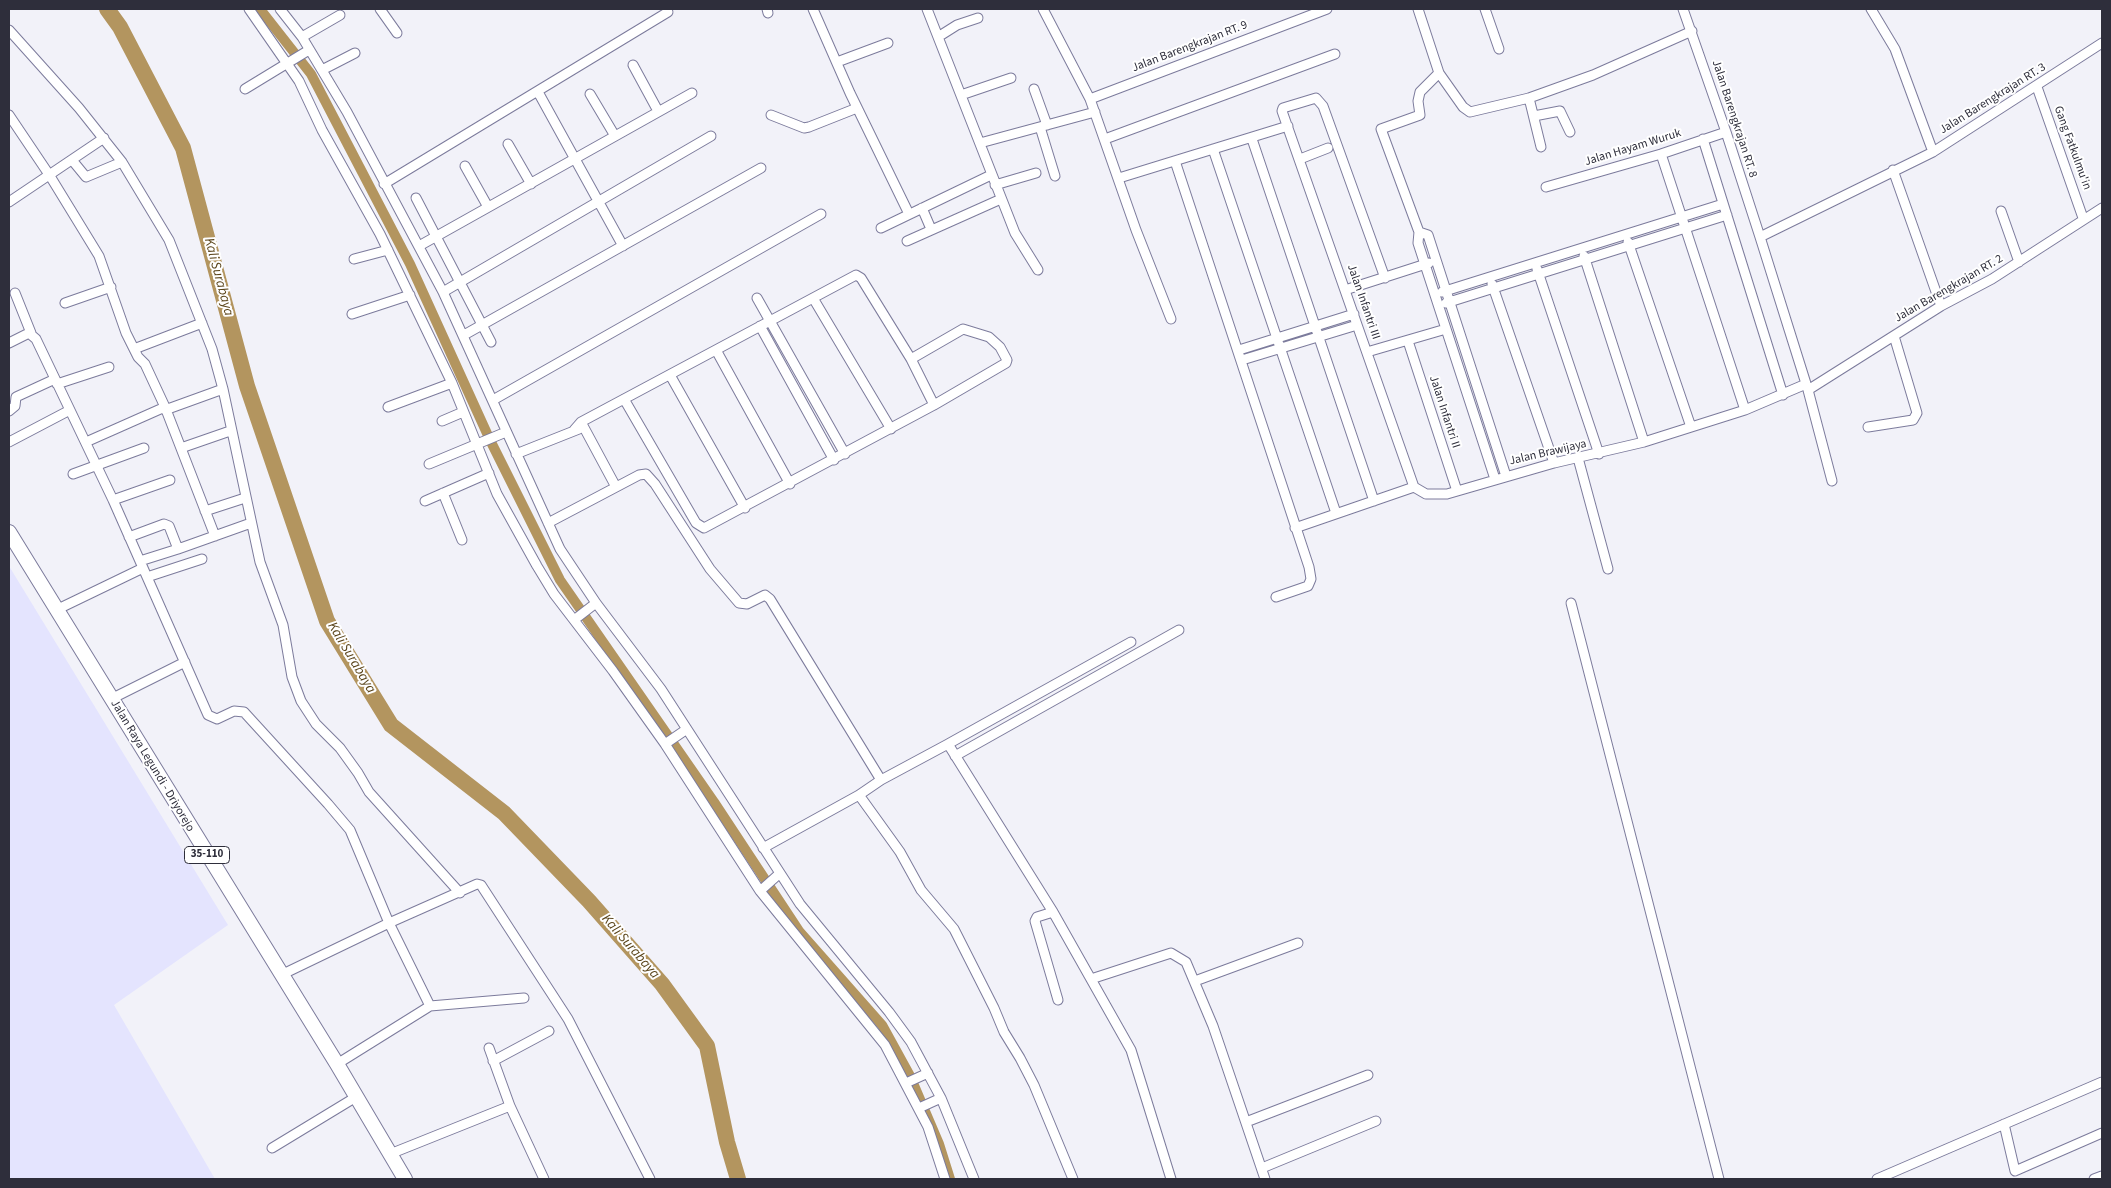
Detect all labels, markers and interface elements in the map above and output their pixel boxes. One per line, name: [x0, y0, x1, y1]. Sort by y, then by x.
street label: Jalan Barengkrajan RT. 9: [1130, 18, 1250, 76]
street label: Jalan Barengkrajan RT. 8: [1708, 58, 1760, 180]
street label: Jalan Barengkrajan RT. 3: [1937, 60, 2049, 138]
street label: Gang Fatkulmu'in: [2050, 104, 2094, 192]
street label: Jalan Hayam Wuruk: [1583, 126, 1683, 170]
water label: Kali Surabaya: [200, 236, 236, 318]
street label: Jalan Barengkrajan RT. 2: [1892, 252, 2006, 326]
street label: Jalan Infantri III: [1343, 263, 1383, 341]
street label: Jalan Infantri II: [1426, 374, 1462, 450]
street label: Jalan Brawijaya: [1508, 437, 1588, 469]
water label: Kali Surabaya: [323, 619, 379, 697]
street label: Jalan Raya Legundi - Driyorejo: [107, 697, 197, 835]
road number: 35-110: [184, 846, 230, 864]
water label: Kali Surabaya: [597, 911, 663, 983]

